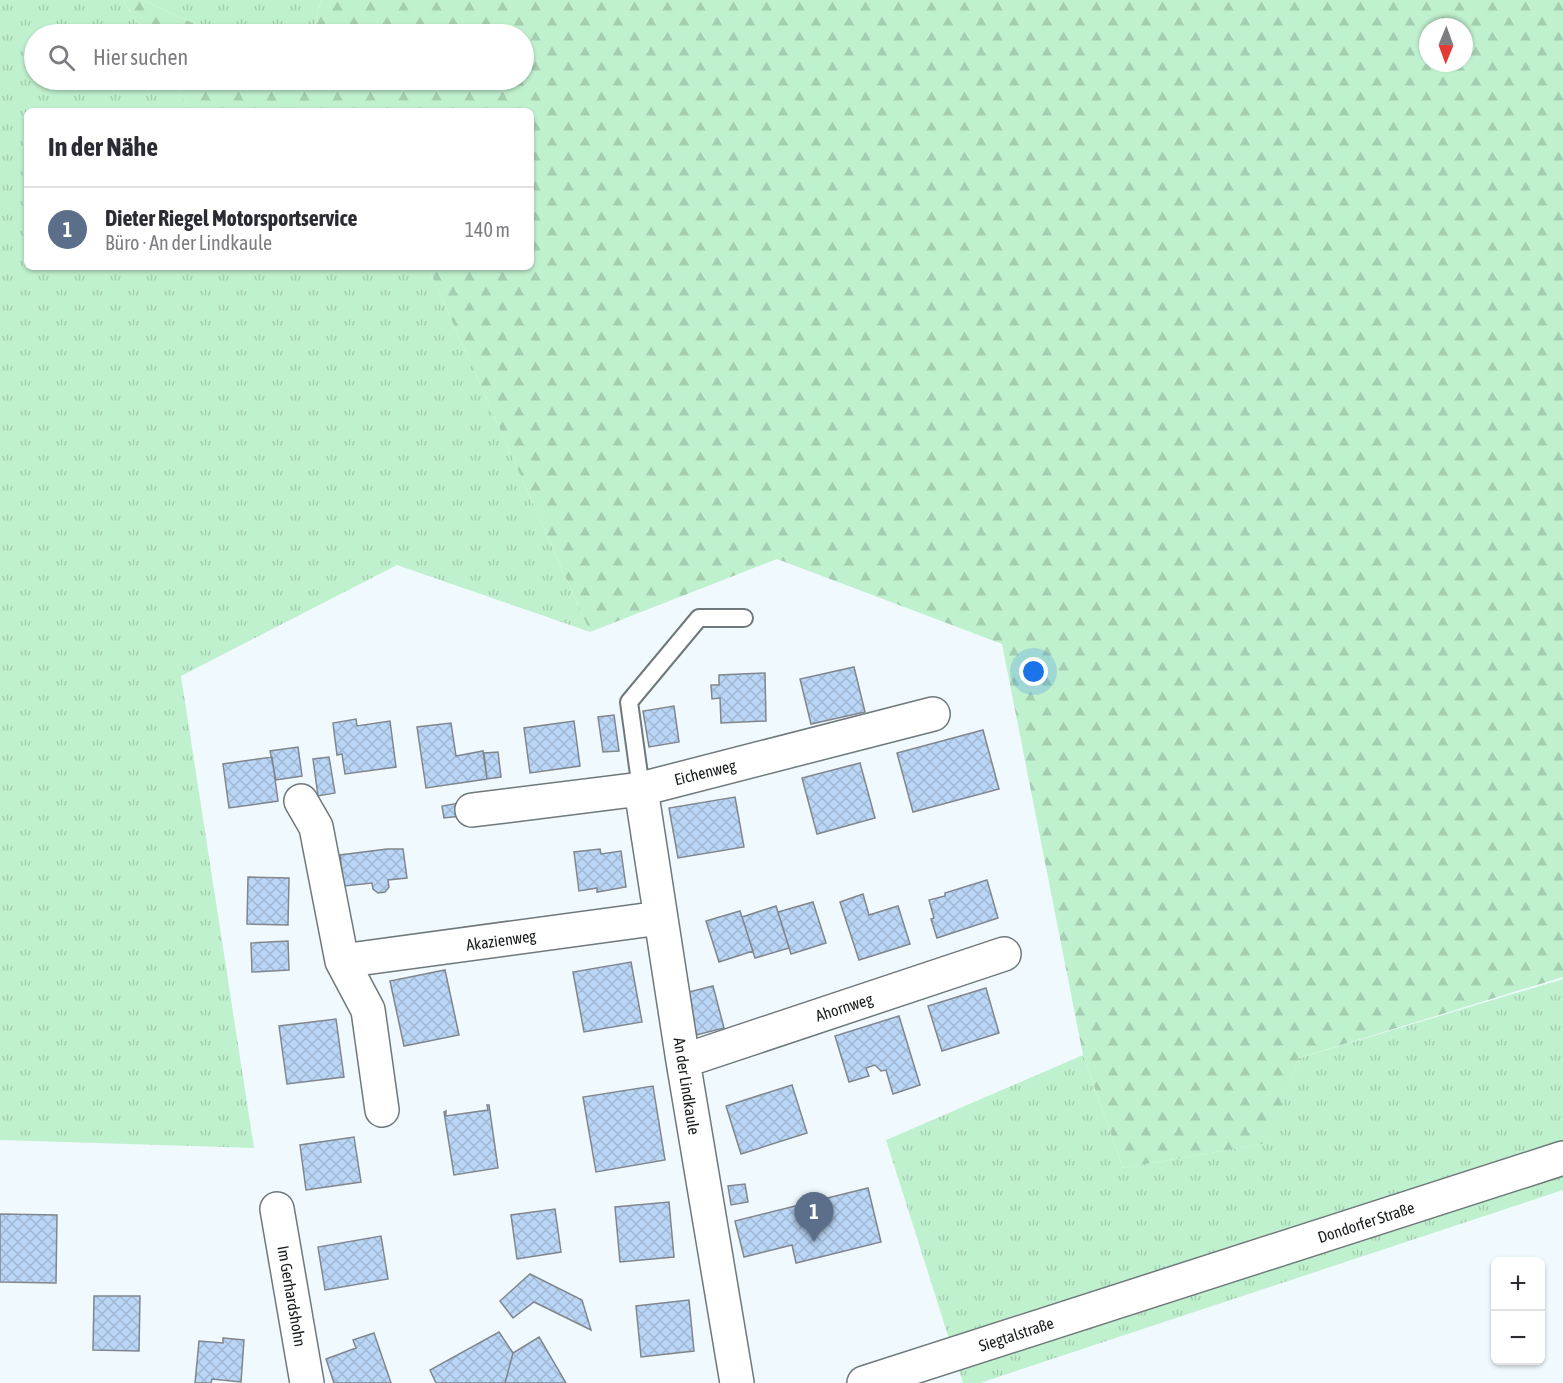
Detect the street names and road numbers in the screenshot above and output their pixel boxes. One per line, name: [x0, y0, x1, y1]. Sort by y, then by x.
street label: Eichenweg: [672, 756, 738, 789]
street label: Akazienweg: [465, 926, 537, 955]
street label: Ahornweg: [813, 989, 875, 1026]
street label: An der Lindkaule: [670, 1036, 704, 1136]
street label: Dondorfer Straße: [1315, 1198, 1417, 1246]
street label: Im Gerhardshohn: [274, 1244, 310, 1348]
street label: Siegtalstraße: [976, 1313, 1056, 1356]

